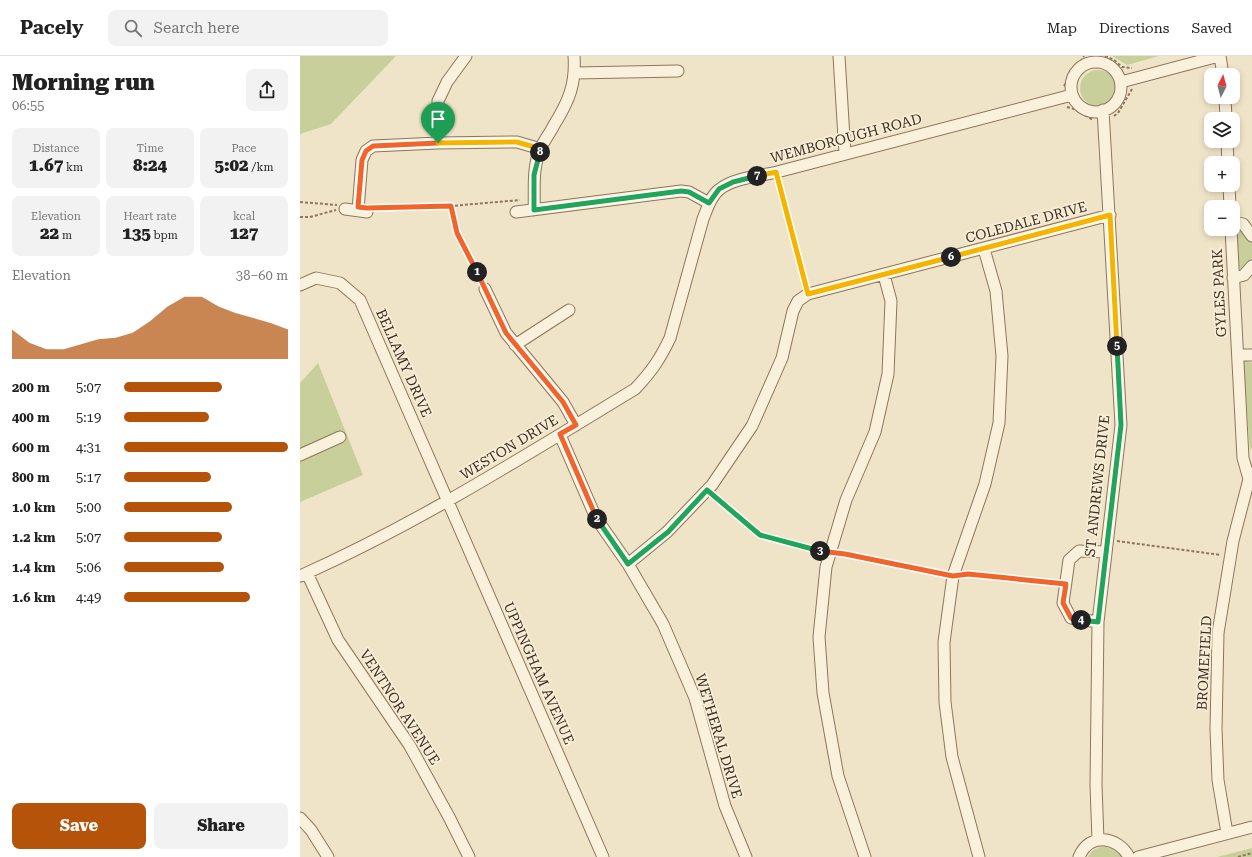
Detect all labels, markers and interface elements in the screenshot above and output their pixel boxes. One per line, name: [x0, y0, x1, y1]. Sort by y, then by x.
search box: [108, 10, 388, 46]
text: Pacely: [20, 16, 84, 39]
icon: search: [122, 17, 144, 39]
text: Search here: [154, 19, 239, 37]
text: Map: [1047, 20, 1077, 36]
text: Directions: [1099, 20, 1169, 36]
text: Saved: [1191, 20, 1232, 36]
north arrow: [1204, 68, 1240, 104]
map controls: [1204, 68, 1240, 236]
button: share: [246, 69, 288, 111]
text: Morning run: [12, 70, 155, 95]
text: 06:55: [12, 98, 44, 113]
pin: [421, 102, 455, 143]
icon: arrive: [427, 108, 449, 130]
street label: WEMBOROUGH ROAD: [769, 110, 924, 166]
button: layers: [1204, 112, 1240, 148]
text: Distance: [33, 142, 79, 155]
text: Time: [137, 142, 163, 155]
text: Pace: [232, 142, 256, 155]
pin: 8: [530, 142, 550, 162]
text: 8: [537, 145, 543, 158]
text: 1.67: [29, 155, 63, 175]
text: 8:24: [133, 155, 167, 175]
text: 5:02: [214, 155, 249, 175]
button: +: [1204, 156, 1240, 192]
text: km: [63, 161, 83, 174]
text: /km: [249, 161, 274, 174]
pin: 7: [747, 166, 767, 186]
text: 7: [754, 169, 760, 182]
street label: COLEDALE DRIVE: [964, 198, 1088, 246]
button: −: [1204, 200, 1240, 236]
text: Elevation: [31, 210, 81, 223]
text: Heart rate: [124, 210, 176, 223]
text: kcal: [233, 210, 255, 223]
text: 22: [40, 223, 59, 243]
text: 135: [122, 223, 151, 243]
text: 127: [230, 223, 258, 243]
text: m: [59, 229, 72, 242]
text: bpm: [151, 229, 178, 242]
pin: 6: [941, 247, 961, 267]
street label: GYLES PARK: [1209, 248, 1229, 338]
text: 6: [948, 250, 954, 263]
pin: 1: [467, 262, 487, 282]
text: 1: [474, 265, 480, 278]
text: Elevation: [12, 268, 71, 283]
text: 38–60 m: [236, 268, 288, 283]
street label: BELLAMY DRIVE: [373, 307, 435, 420]
pin: 5: [1107, 336, 1127, 356]
text: 5: [1114, 339, 1120, 352]
text: 200 m: [12, 380, 50, 395]
text: 5:07: [76, 380, 101, 395]
text: 400 m: [12, 410, 50, 425]
text: 5:19: [76, 410, 101, 425]
street label: WESTON DRIVE: [457, 411, 561, 483]
street label: ST ANDREWS DRIVE: [1082, 414, 1112, 558]
text: 600 m: [12, 440, 50, 455]
text: 4:31: [76, 440, 101, 455]
text: 800 m: [12, 470, 50, 485]
text: 5:17: [76, 470, 101, 485]
text: 1.0 km: [12, 500, 55, 515]
text: 5:00: [76, 500, 101, 515]
pin: 2: [587, 509, 607, 529]
text: 2: [594, 512, 600, 525]
text: 1.2 km: [12, 530, 55, 545]
text: 5:07: [76, 530, 101, 545]
pin: 3: [810, 541, 830, 561]
text: 3: [817, 544, 823, 557]
text: 1.4 km: [12, 560, 55, 575]
text: 5:06: [76, 560, 101, 575]
text: 1.6 km: [12, 590, 55, 605]
text: 4:49: [76, 590, 101, 605]
street label: UPPINGHAM AVENUE: [500, 599, 578, 747]
pin: 4: [1071, 610, 1091, 630]
text: 4: [1078, 613, 1084, 626]
street label: BROMEFIELD: [1194, 615, 1214, 711]
street label: VENTNOR AVENUE: [357, 646, 443, 768]
street label: WETHERAL DRIVE: [692, 672, 746, 800]
button: Save: [12, 803, 146, 849]
button: Share: [154, 803, 288, 849]

